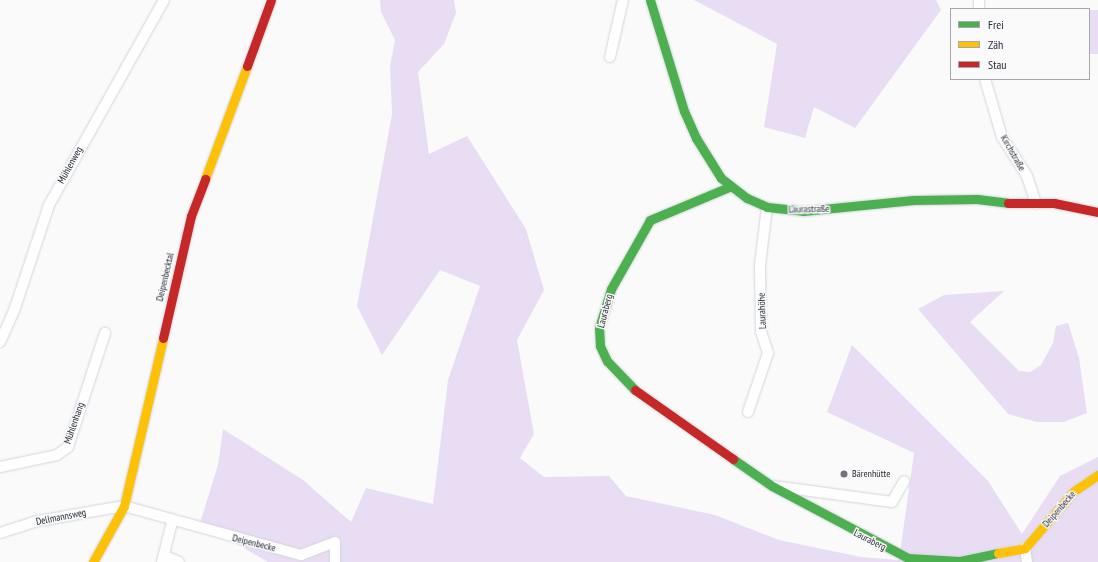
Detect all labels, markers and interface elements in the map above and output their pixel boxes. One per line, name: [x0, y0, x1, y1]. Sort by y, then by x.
legend: [950, 8, 1090, 80]
text: Frei: [988, 17, 1004, 32]
text: Zäh: [988, 37, 1003, 52]
text: Stau: [988, 57, 1006, 72]
street label: Kirchstraße: [998, 133, 1028, 173]
street label: Mühlenweg: [55, 145, 85, 185]
street label: Laurastraße: [788, 203, 830, 215]
street label: Deipenbecktal: [154, 252, 176, 302]
street label: Lauraberg: [595, 293, 615, 329]
street label: Laurahöhe: [755, 293, 769, 329]
street label: Mühlenhang: [61, 401, 87, 445]
place label: Bärenhütte: [852, 468, 890, 480]
marker: Bärenhütte: [839, 469, 849, 479]
street label: Deipenbecke: [1040, 488, 1078, 530]
street label: Dellmannsweg: [35, 506, 87, 528]
street label: Lauraberg: [852, 527, 888, 553]
street label: Deipenbecke: [231, 532, 277, 554]

